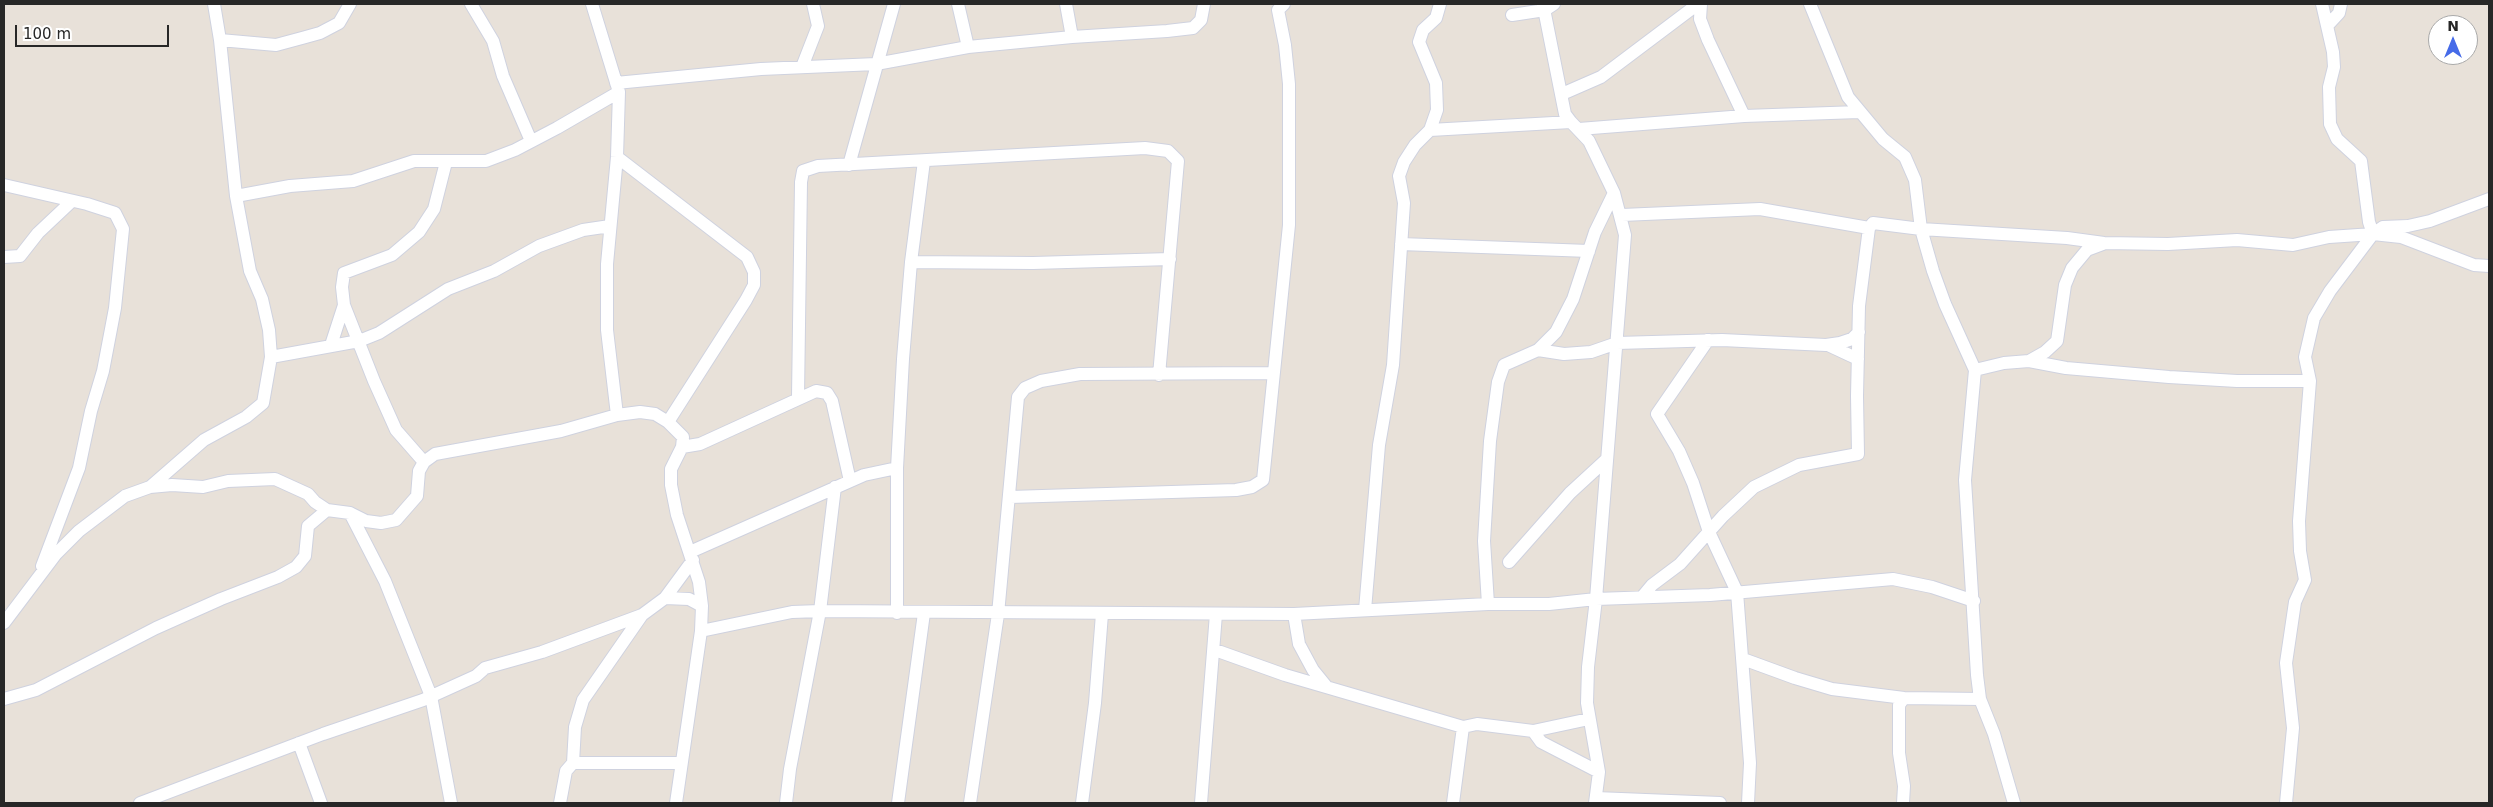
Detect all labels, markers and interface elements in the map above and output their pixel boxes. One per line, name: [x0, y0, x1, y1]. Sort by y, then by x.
scale bar: [18, 15, 171, 47]
north arrow: [2428, 15, 2478, 65]
text: N: [2447, 18, 2459, 34]
text: 100 m: [23, 25, 71, 43]

